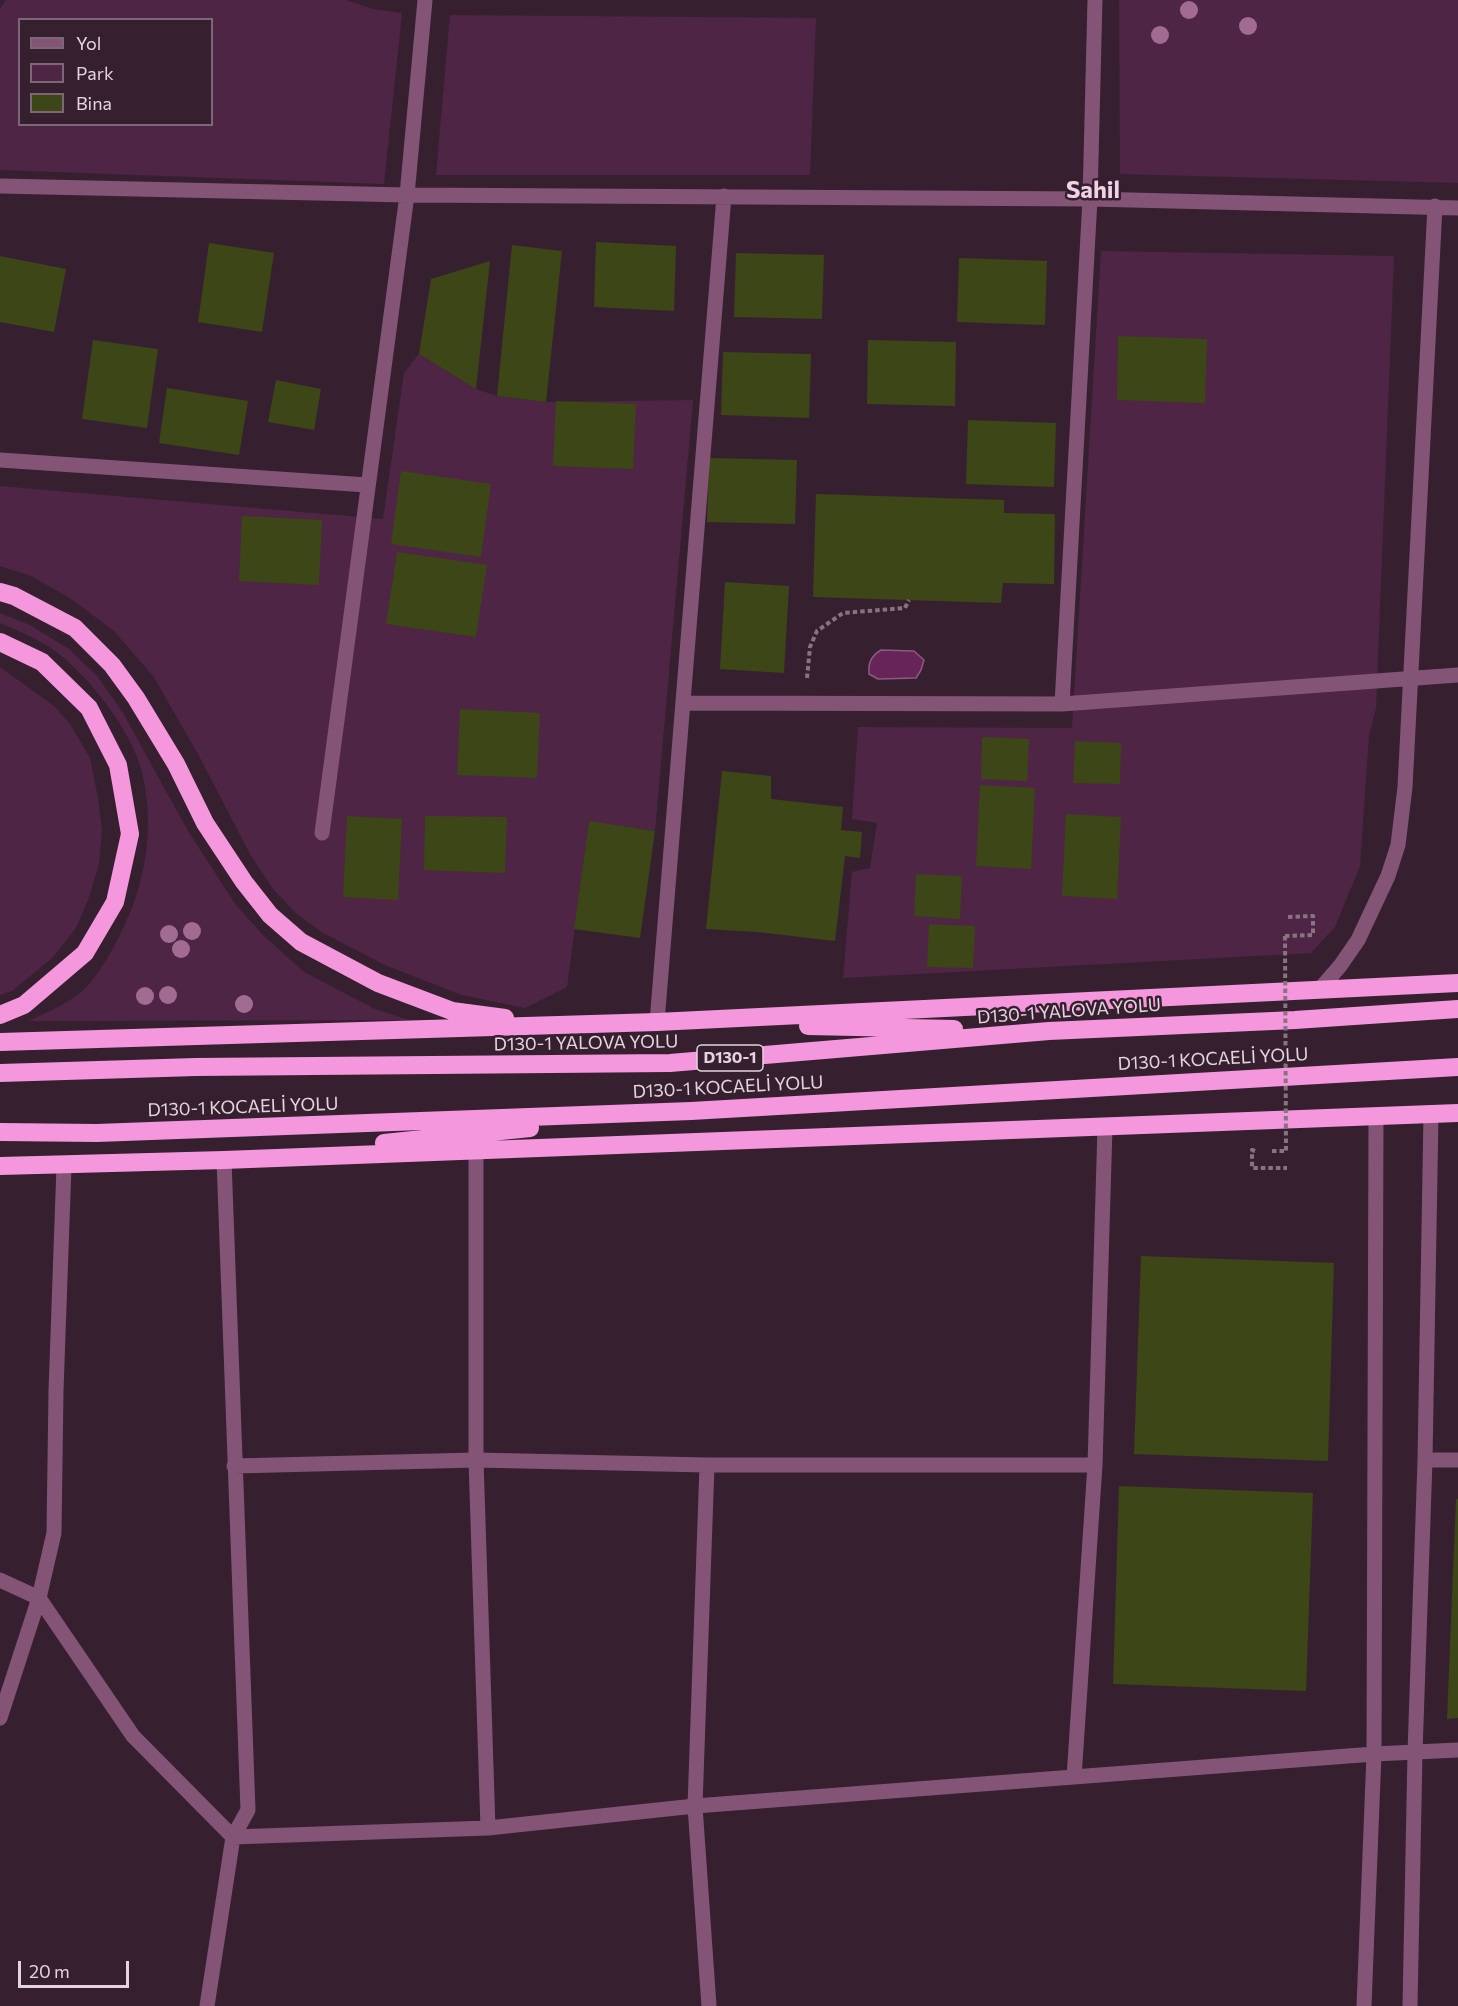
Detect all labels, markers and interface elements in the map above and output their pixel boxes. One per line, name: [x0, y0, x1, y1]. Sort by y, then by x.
legend: [18, 18, 213, 126]
text: Yol: [76, 32, 101, 54]
text: Park: [76, 62, 114, 84]
text: Bina: [76, 92, 112, 114]
district label: Sahil: [1066, 176, 1120, 204]
street label: D130-1 YALOVA YOLU: [976, 994, 1162, 1028]
street label: D130-1 YALOVA YOLU: [494, 1031, 678, 1055]
street label: D130-1 KOCAELİ YOLU: [1117, 1043, 1309, 1075]
road number: D130-1: [697, 1045, 763, 1071]
street label: D130-1 KOCAELİ YOLU: [632, 1071, 824, 1103]
street label: D130-1 KOCAELİ YOLU: [147, 1093, 339, 1121]
scale bar: [21, 1949, 132, 1987]
text: 20 m: [29, 1960, 70, 1982]

